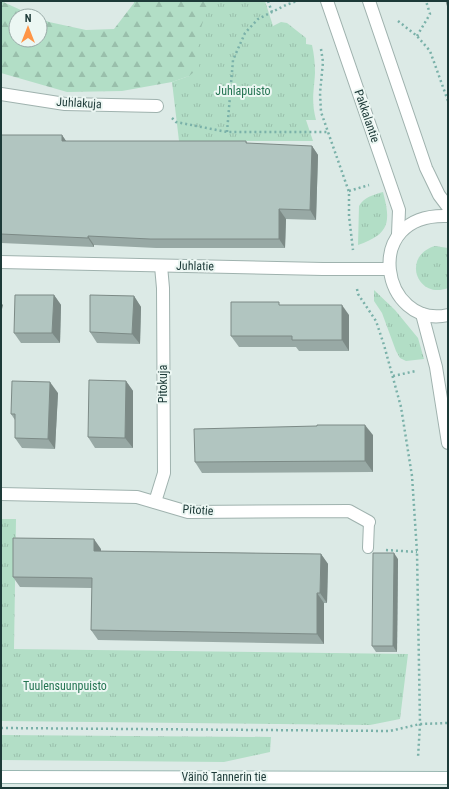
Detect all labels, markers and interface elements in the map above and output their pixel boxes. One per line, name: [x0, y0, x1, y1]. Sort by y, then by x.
north arrow: [8, 8, 48, 48]
text: N: [25, 12, 32, 25]
park label: Juhlapuisto: [215, 84, 271, 98]
street label: Pakkalantie: [351, 88, 383, 145]
street label: Juhlakuja: [56, 95, 102, 111]
street label: Juhlatie: [176, 259, 214, 273]
street label: Pitokuja: [156, 364, 170, 403]
street label: Pitotie: [182, 502, 214, 518]
park label: Tuulensuunpuisto: [23, 679, 107, 693]
street label: Väinö Tannerin tie: [182, 770, 267, 784]

